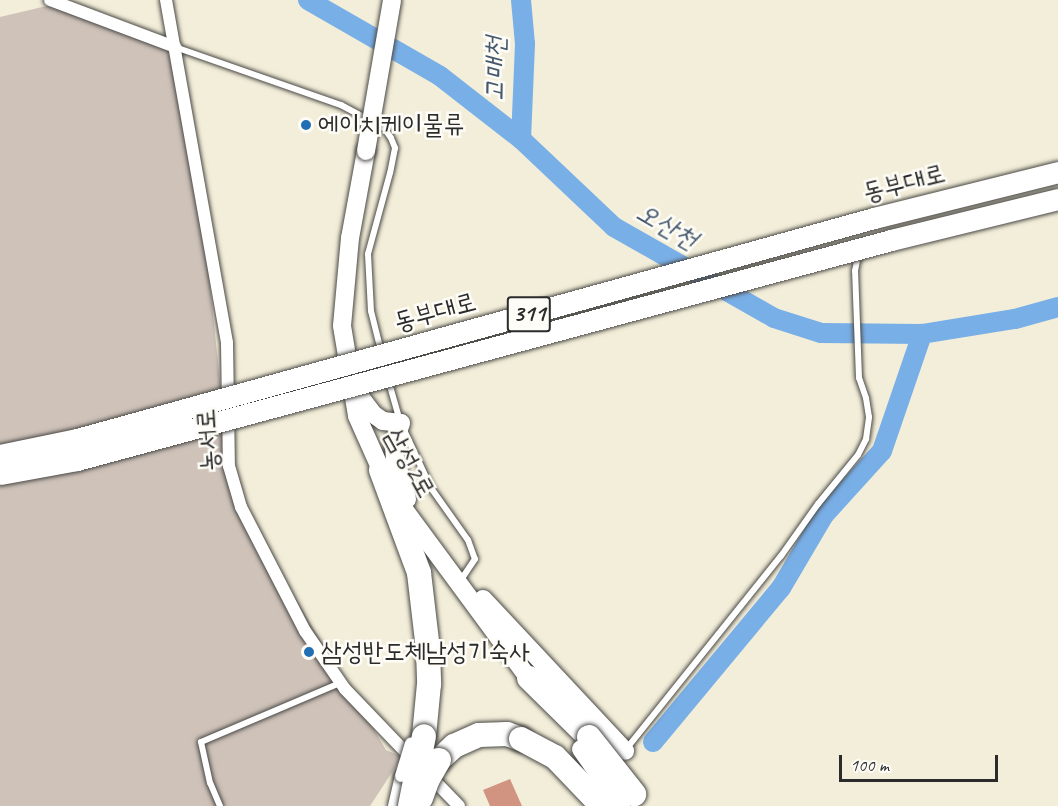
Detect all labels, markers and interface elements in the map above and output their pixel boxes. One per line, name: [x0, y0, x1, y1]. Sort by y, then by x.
water label: 고매천: [478, 36, 512, 102]
place label: 에이치케이물류: [318, 109, 464, 141]
marker: 에이치케이물류: [299, 118, 313, 132]
street label: 동부대로: [860, 158, 948, 208]
water label: 오산천: [631, 196, 703, 256]
street label: 동부대로: [391, 286, 479, 338]
road number: 311: [506, 293, 552, 335]
street label: 농서로: [190, 408, 226, 472]
street label: 삼성2로: [378, 423, 442, 503]
place label: 삼성반도체남성기숙사: [321, 636, 530, 668]
marker: 삼성반도체남성기숙사: [302, 645, 316, 659]
scale bar: [842, 743, 1001, 781]
text: 100 m: [850, 754, 889, 776]

